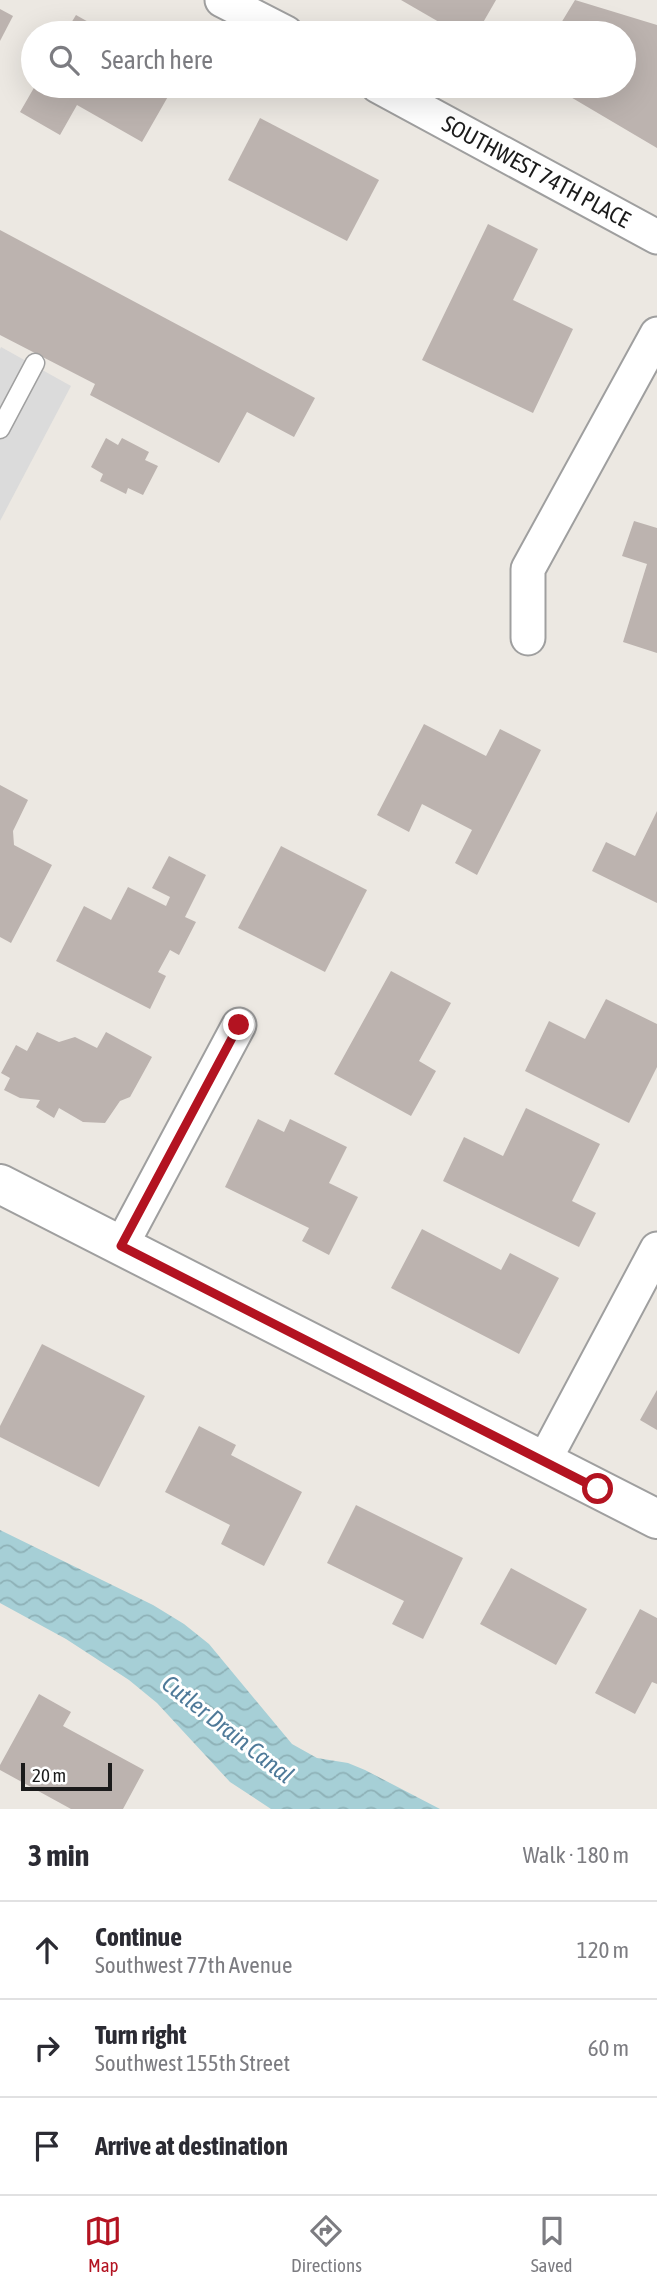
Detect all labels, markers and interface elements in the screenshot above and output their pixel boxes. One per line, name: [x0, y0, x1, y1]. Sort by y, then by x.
search box: [21, 21, 636, 98]
icon: search: [45, 41, 83, 79]
text: Search here: [101, 45, 213, 75]
street label: SOUTHWEST 74TH PLACE: [438, 110, 635, 233]
route end: [223, 1009, 254, 1040]
route start: [582, 1473, 613, 1504]
water label: Cutler Drain Canal: [157, 1669, 299, 1789]
scale bar: [21, 1760, 112, 1792]
text: 20 m: [32, 1764, 66, 1786]
text: 3 min: [28, 1838, 89, 1872]
text: Walk · 180 m: [523, 1842, 629, 1868]
text: Continue: [95, 1922, 182, 1952]
icon: ahead: [28, 1931, 66, 1969]
text: 120 m: [577, 1937, 629, 1963]
text: Southwest 77th Avenue: [95, 1952, 292, 1978]
text: Turn right: [95, 2020, 186, 2050]
icon: right: [28, 2029, 66, 2067]
text: 60 m: [588, 2035, 629, 2061]
text: Southwest 155th Street: [95, 2050, 290, 2076]
icon: arrive: [28, 2127, 66, 2165]
text: Arrive at destination: [95, 2131, 288, 2161]
tab: Map: [84, 2212, 122, 2276]
tab: Directions: [291, 2212, 362, 2276]
tab: Saved: [531, 2212, 573, 2276]

